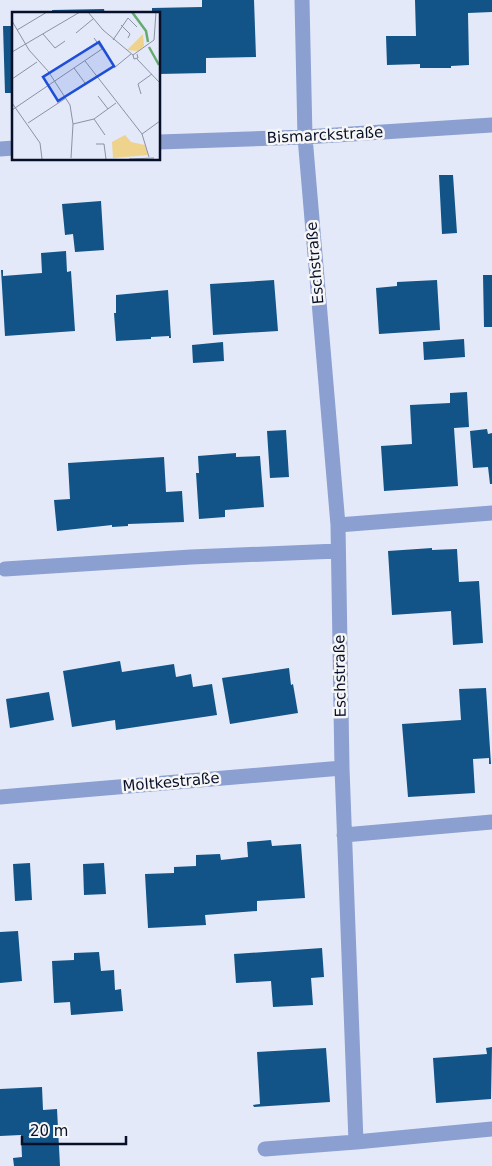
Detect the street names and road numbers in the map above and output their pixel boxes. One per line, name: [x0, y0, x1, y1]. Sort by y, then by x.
street label: Bismarckstraße: [266, 123, 384, 147]
street label: Eschstraße: [302, 221, 328, 305]
street label: Eschstraße: [330, 634, 350, 718]
street label: Moltkestraße: [122, 769, 220, 795]

